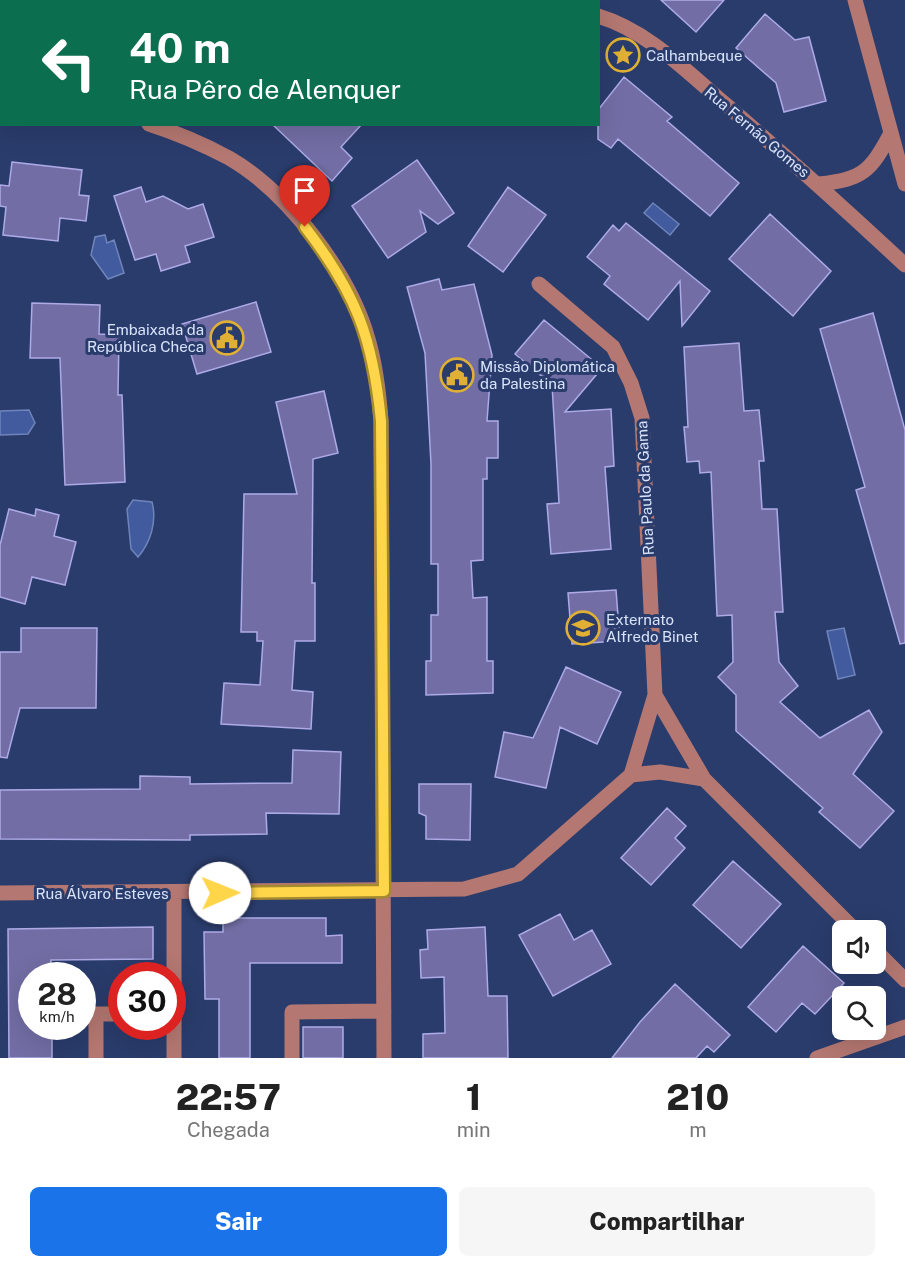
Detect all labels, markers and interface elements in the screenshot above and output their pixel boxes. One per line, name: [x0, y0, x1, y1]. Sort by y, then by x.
text: 40 m: [129, 23, 231, 72]
icon: left: [30, 24, 108, 102]
place icon: Calhambeque: [605, 37, 641, 73]
place label: Calhambeque: [646, 47, 742, 64]
text: Rua Pêro de Alenquer: [129, 73, 401, 105]
street label: Rua Fernão Gomes: [701, 83, 813, 181]
pin: [279, 165, 330, 227]
icon: arrive: [288, 174, 321, 207]
public building icon: Embaixada da República Checa: [209, 320, 245, 356]
place label: Embaixada da República Checa: [87, 321, 204, 355]
public building icon: Missão Diplomática da Palestina: [439, 357, 475, 393]
place label: Missão Diplomática da Palestina: [480, 358, 615, 392]
street label: Rua Paulo da Gama: [633, 420, 657, 556]
school or university icon: Externato Alfredo Binet: [565, 610, 601, 646]
place label: Externato Alfredo Binet: [606, 611, 699, 645]
position arrow: [188, 861, 252, 925]
street label: Rua Álvaro Esteves: [35, 885, 169, 902]
map controls: [832, 920, 886, 1040]
button: sound: [832, 920, 886, 974]
speed limit sign: 30: [108, 962, 186, 1040]
text: 28: [37, 976, 77, 1012]
button: search: [832, 986, 886, 1040]
text: km/h: [39, 1008, 75, 1025]
text: 22:57: [176, 1076, 281, 1118]
text: 1: [466, 1076, 482, 1118]
text: 210: [666, 1076, 729, 1118]
text: Chegada: [187, 1118, 270, 1142]
text: min: [457, 1118, 491, 1142]
text: m: [689, 1118, 706, 1142]
button: Sair: [30, 1187, 447, 1256]
button: Compartilhar: [459, 1187, 875, 1256]

